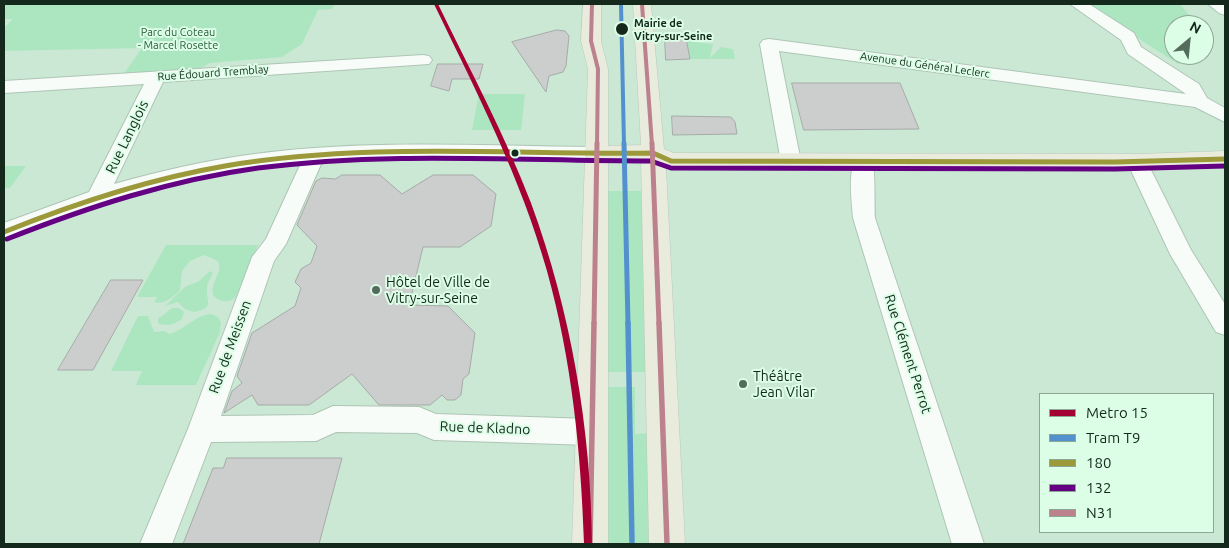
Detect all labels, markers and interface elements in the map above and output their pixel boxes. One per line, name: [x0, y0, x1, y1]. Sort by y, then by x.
north arrow: [1164, 15, 1214, 65]
place label: Mairie de Vitry-sur-Seine: [634, 16, 712, 42]
text: N: [1187, 18, 1204, 37]
marker: Mairie de Vitry-sur-Seine: [614, 21, 630, 37]
park label: Parc du Coteau - Marcel Rosette: [138, 25, 218, 51]
street label: Avenue du Général Leclerc: [859, 49, 991, 81]
street label: Rue Édouard Tremblay: [157, 63, 269, 83]
street label: Rue Langlois: [102, 98, 152, 176]
unlabelled marker: [510, 148, 520, 158]
place label: Hôtel de Ville de Vitry-sur-Seine: [386, 274, 490, 306]
marker: Hôtel de Ville de Vitry-sur-Seine: [370, 284, 382, 296]
street label: Rue Clément Perrot: [881, 292, 935, 416]
street label: Rue de Meissen: [205, 298, 255, 396]
place label: Théâtre Jean Vilar: [753, 368, 815, 401]
marker: Théâtre Jean Vilar: [737, 378, 749, 390]
legend: [1039, 393, 1214, 533]
text: Metro 15: [1086, 404, 1148, 421]
street label: Rue de Kladno: [439, 418, 531, 438]
text: Tram T9: [1086, 429, 1140, 446]
text: 180: [1086, 454, 1111, 471]
text: 132: [1086, 479, 1111, 496]
text: N31: [1086, 504, 1114, 521]

